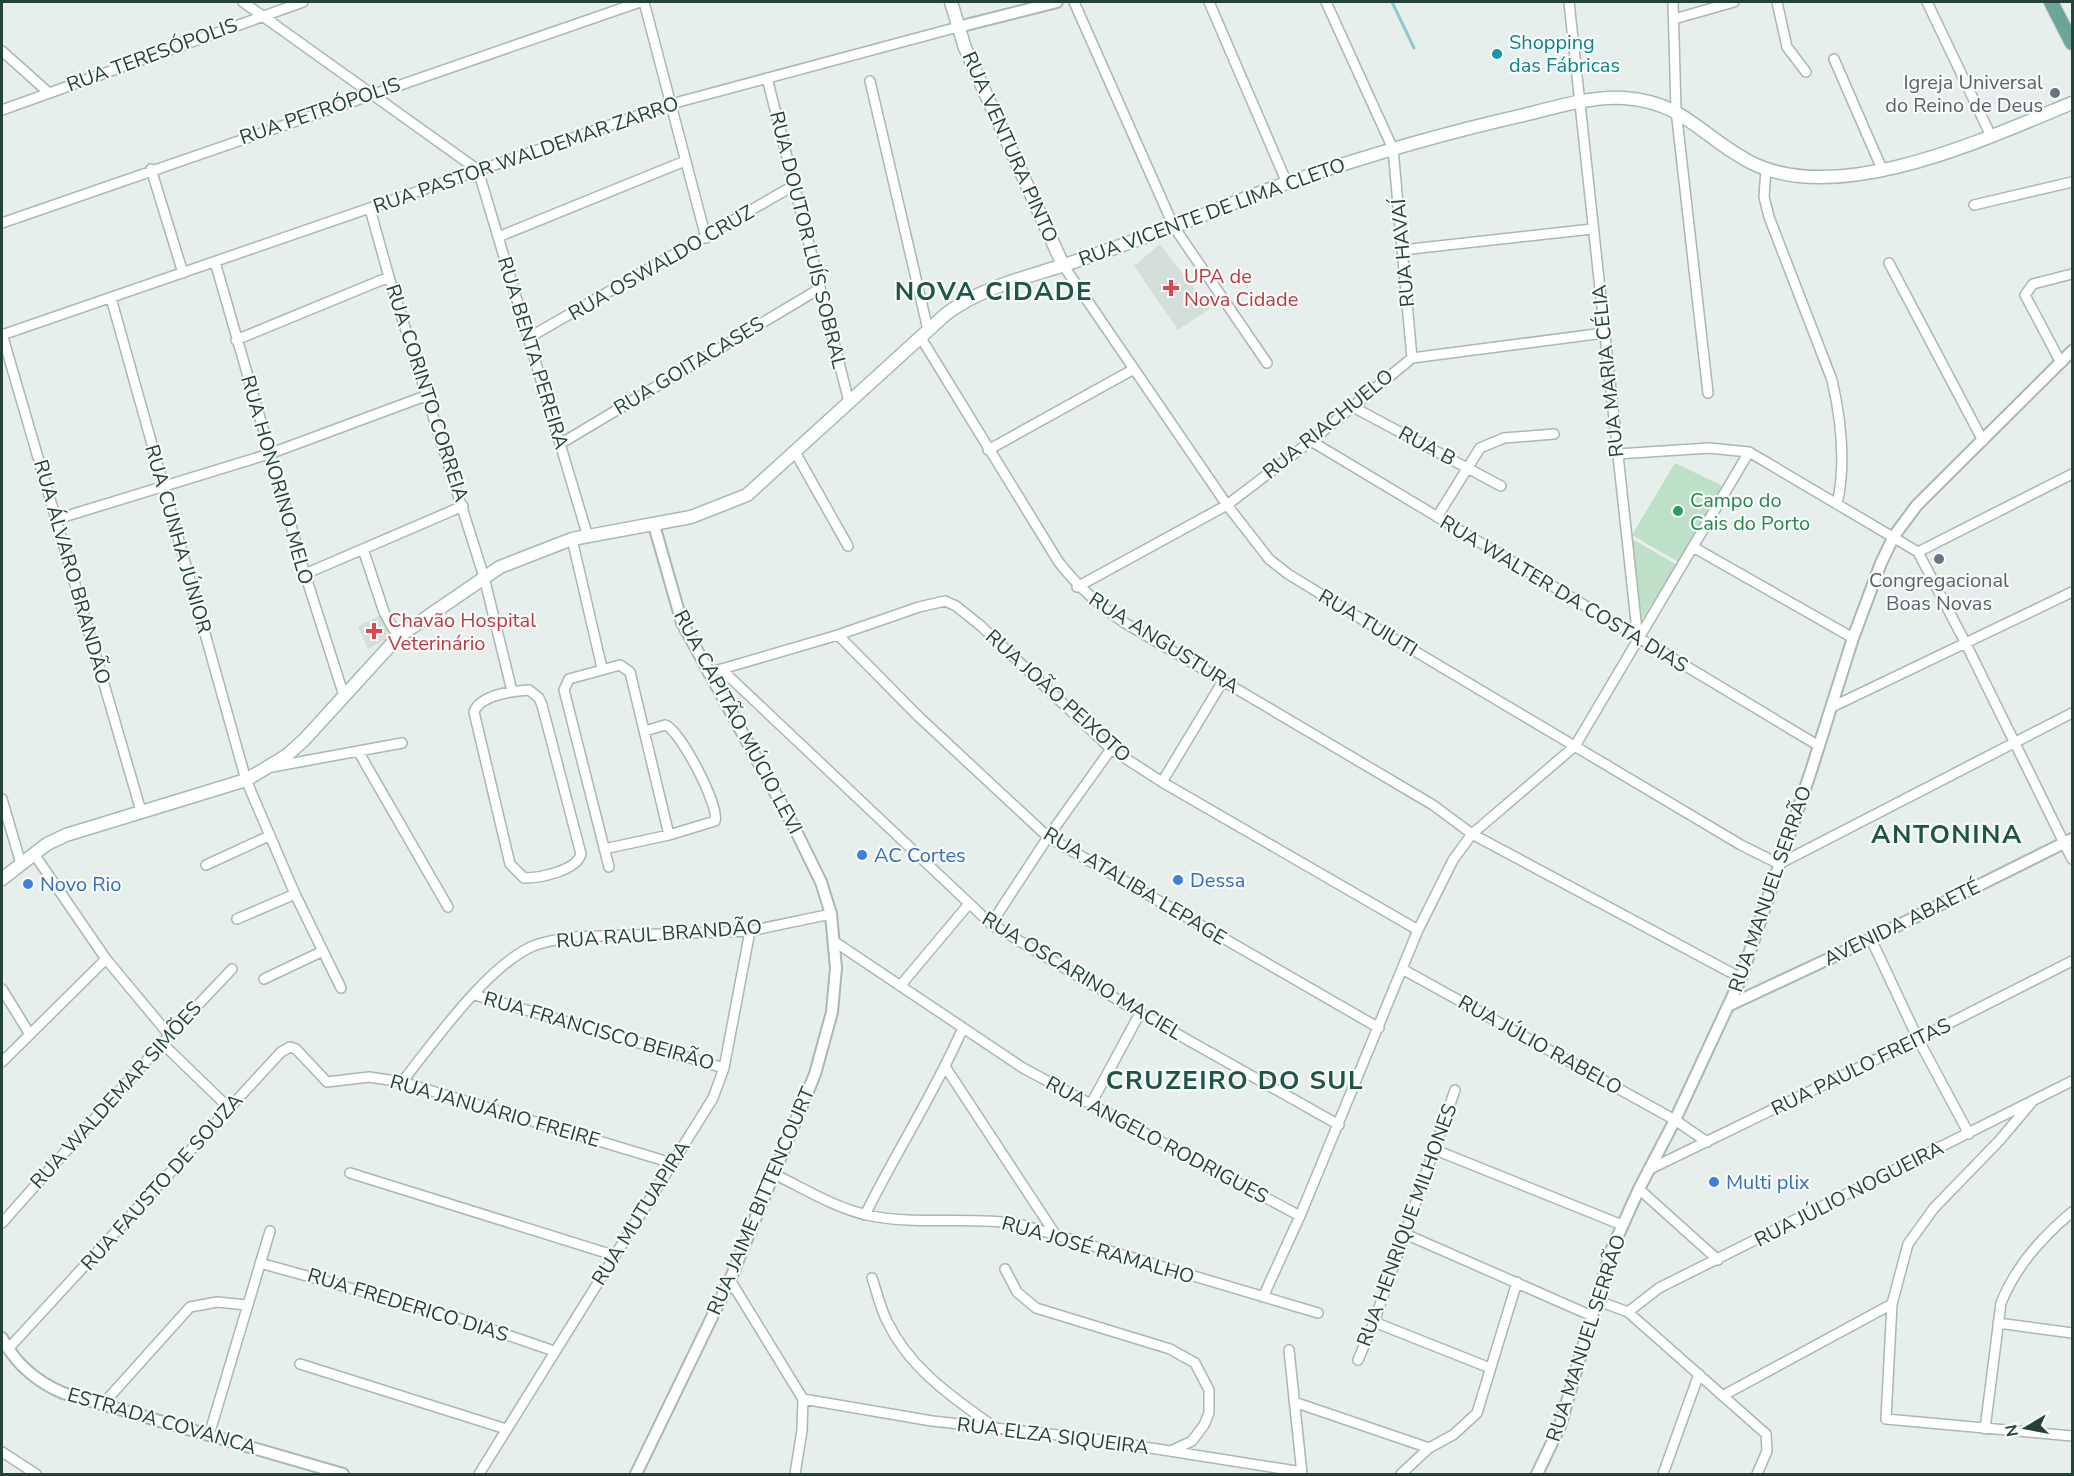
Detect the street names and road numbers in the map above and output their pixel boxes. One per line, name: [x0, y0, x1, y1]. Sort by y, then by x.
street label: RUA TERESÓPOLIS: [63, 12, 241, 98]
street label: RUA VENTURA PINTO: [956, 47, 1064, 247]
street label: RUA PETRÓPOLIS: [236, 71, 404, 151]
street label: RUA PASTOR WALDEMAR ZARRO: [370, 90, 682, 220]
street label: RUA DOUTOR LUÍS SOBRAL: [763, 108, 853, 372]
street label: RUA VICENTE DE LIMA CLETO: [1075, 151, 1349, 273]
street label: RUA HAVAÍ: [1385, 196, 1421, 308]
street label: RUA OSWALDO CRUZ: [563, 199, 759, 327]
street label: RUA BENTA PEREIRA: [491, 253, 575, 453]
street label: RUA CORINTO CORREIA: [379, 281, 475, 506]
street label: RUA MARIA CÉLIA: [1585, 283, 1630, 459]
street label: RUA GOITACASES: [609, 310, 769, 422]
street label: RUA RIACHUELO: [1257, 363, 1399, 485]
street label: RUA HONORINO MELO: [234, 372, 320, 588]
street label: RUA B: [1394, 420, 1460, 472]
street label: RUA CUNHA JÚNIOR: [138, 442, 218, 636]
street label: RUA ÁLVARO BRANDÃO: [27, 457, 117, 687]
street label: RUA WALTER DA COSTA DIAS: [1435, 509, 1693, 679]
street label: RUA TUIUTI: [1313, 583, 1423, 663]
street label: RUA ANGUSTURA: [1084, 586, 1245, 700]
street label: RUA CAPITÃO MÚCIO LEVI: [667, 605, 809, 839]
street label: RUA JOÃO PEIXOTO: [980, 623, 1136, 769]
street label: RUA MANUEL SERRÃO: [1722, 782, 1818, 996]
street label: RUA ATALIBA LEPAGE: [1038, 821, 1232, 951]
street label: AVENIDA ABAETÉ: [1819, 873, 1985, 973]
street label: RUA OSCARINO MACIEL: [977, 905, 1187, 1047]
street label: RUA RAUL BRANDÃO: [555, 913, 763, 955]
street label: RUA FRANCISCO BEIRÃO: [481, 985, 717, 1077]
street label: RUA JÚLIO RABELO: [1453, 989, 1627, 1101]
street label: RUA WALDEMAR SIMÕES: [24, 995, 208, 1195]
street label: RUA PAULO FREITAS: [1767, 1012, 1955, 1122]
street label: RUA JANUÁRIO FREIRE: [387, 1068, 603, 1154]
street label: RUA ANGELO RODRIGUES: [1041, 1070, 1273, 1210]
street label: RUA JAIME BITTENCOURT: [701, 1083, 821, 1319]
street label: RUA FAUSTO DE SOUZA: [75, 1087, 249, 1277]
street label: RUA HENRIQUE MILHONES: [1350, 1100, 1464, 1350]
street label: RUA JÚLIO NOGUEIRA: [1750, 1134, 1949, 1253]
street label: RUA MUTUAPIRA: [586, 1135, 697, 1290]
street label: RUA JOSÉ RAMALHO: [998, 1210, 1198, 1290]
street label: RUA MANUEL SERRÃO: [1540, 1231, 1632, 1445]
street label: RUA FREDERICO DIAS: [304, 1262, 512, 1348]
street label: ESTRADA COVANCA: [64, 1381, 260, 1461]
street label: RUA ELZA SIQUEIRA: [955, 1411, 1151, 1461]

